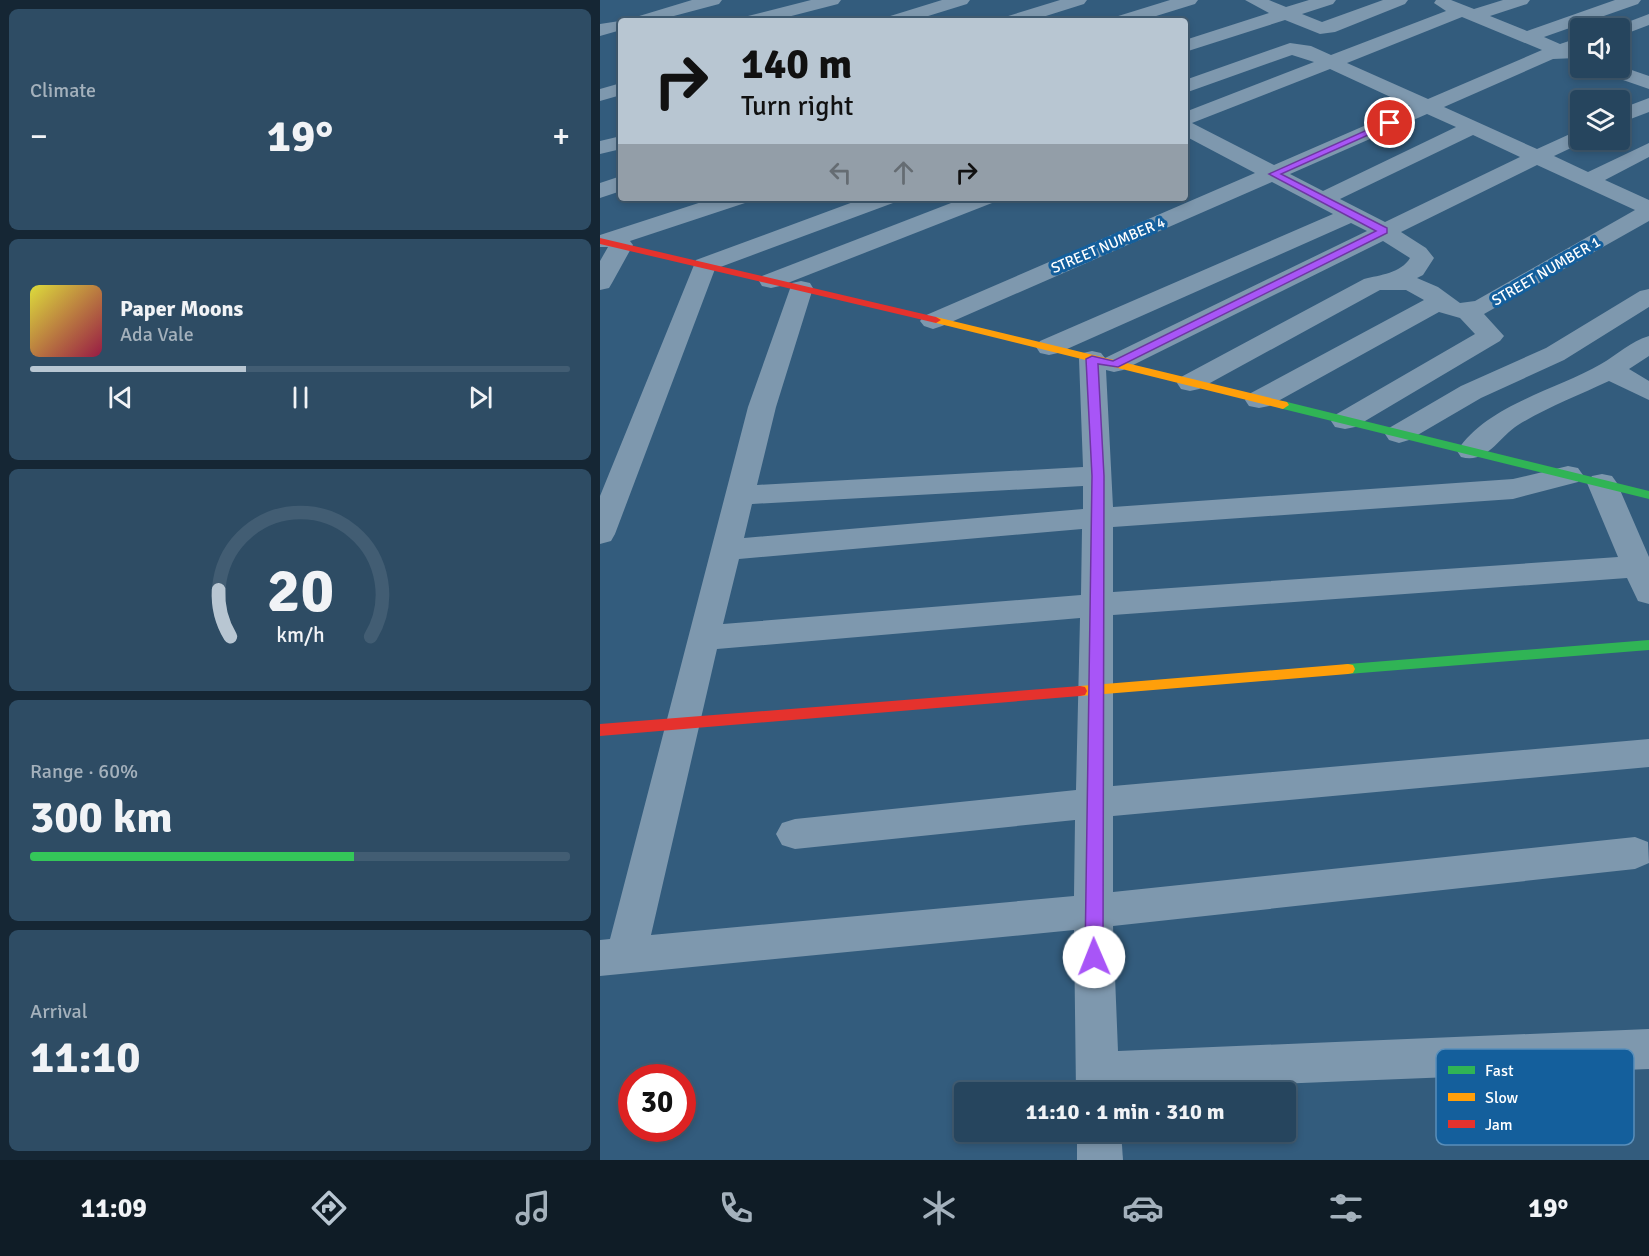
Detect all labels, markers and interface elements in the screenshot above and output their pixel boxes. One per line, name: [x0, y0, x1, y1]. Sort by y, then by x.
map controls: [1570, 18, 1630, 150]
button: sound: [1570, 18, 1630, 78]
text: 140 m: [741, 39, 852, 90]
icon: right: [642, 42, 720, 120]
text: Climate: [30, 78, 96, 103]
text: Turn right: [741, 90, 854, 123]
button: layers: [1570, 90, 1630, 150]
pin: [1364, 97, 1415, 148]
icon: arrive: [1373, 106, 1406, 139]
text: 19°: [267, 109, 333, 164]
text: −: [30, 116, 48, 157]
text: +: [552, 116, 570, 157]
icon: left: [824, 156, 857, 189]
icon: ahead: [887, 156, 920, 189]
icon: right: [950, 156, 983, 189]
street label: STREET NUMBER 4: [1048, 213, 1168, 277]
street label: STREET NUMBER 1: [1489, 233, 1603, 309]
text: Paper Moons: [120, 295, 243, 322]
text: Ada Vale: [120, 322, 194, 347]
icon: previous: [104, 381, 137, 414]
icon: pause: [284, 381, 317, 414]
icon: next: [464, 381, 497, 414]
text: 20: [266, 552, 334, 629]
text: km/h: [276, 622, 324, 648]
text: Range · 60%: [30, 759, 138, 784]
text: 300 km: [30, 790, 173, 845]
position arrow: [1062, 925, 1126, 989]
text: Arrival: [30, 999, 88, 1024]
text: 11:10: [30, 1030, 140, 1085]
legend: [1436, 1049, 1634, 1145]
text: Fast: [1485, 1061, 1514, 1081]
speed limit sign: 30: [618, 1064, 696, 1142]
text: Slow: [1485, 1088, 1519, 1108]
text: 11:10 · 1 min · 310 m: [1025, 1098, 1225, 1125]
text: Jam: [1485, 1115, 1513, 1135]
icon: directions: [308, 1187, 350, 1229]
icon: music: [512, 1187, 554, 1229]
icon: phone: [715, 1187, 757, 1229]
icon: climate: [918, 1187, 960, 1229]
icon: car: [1122, 1187, 1164, 1229]
icon: filters: [1325, 1187, 1367, 1229]
text: 11:09: [81, 1192, 147, 1225]
text: 19°: [1528, 1192, 1568, 1225]

